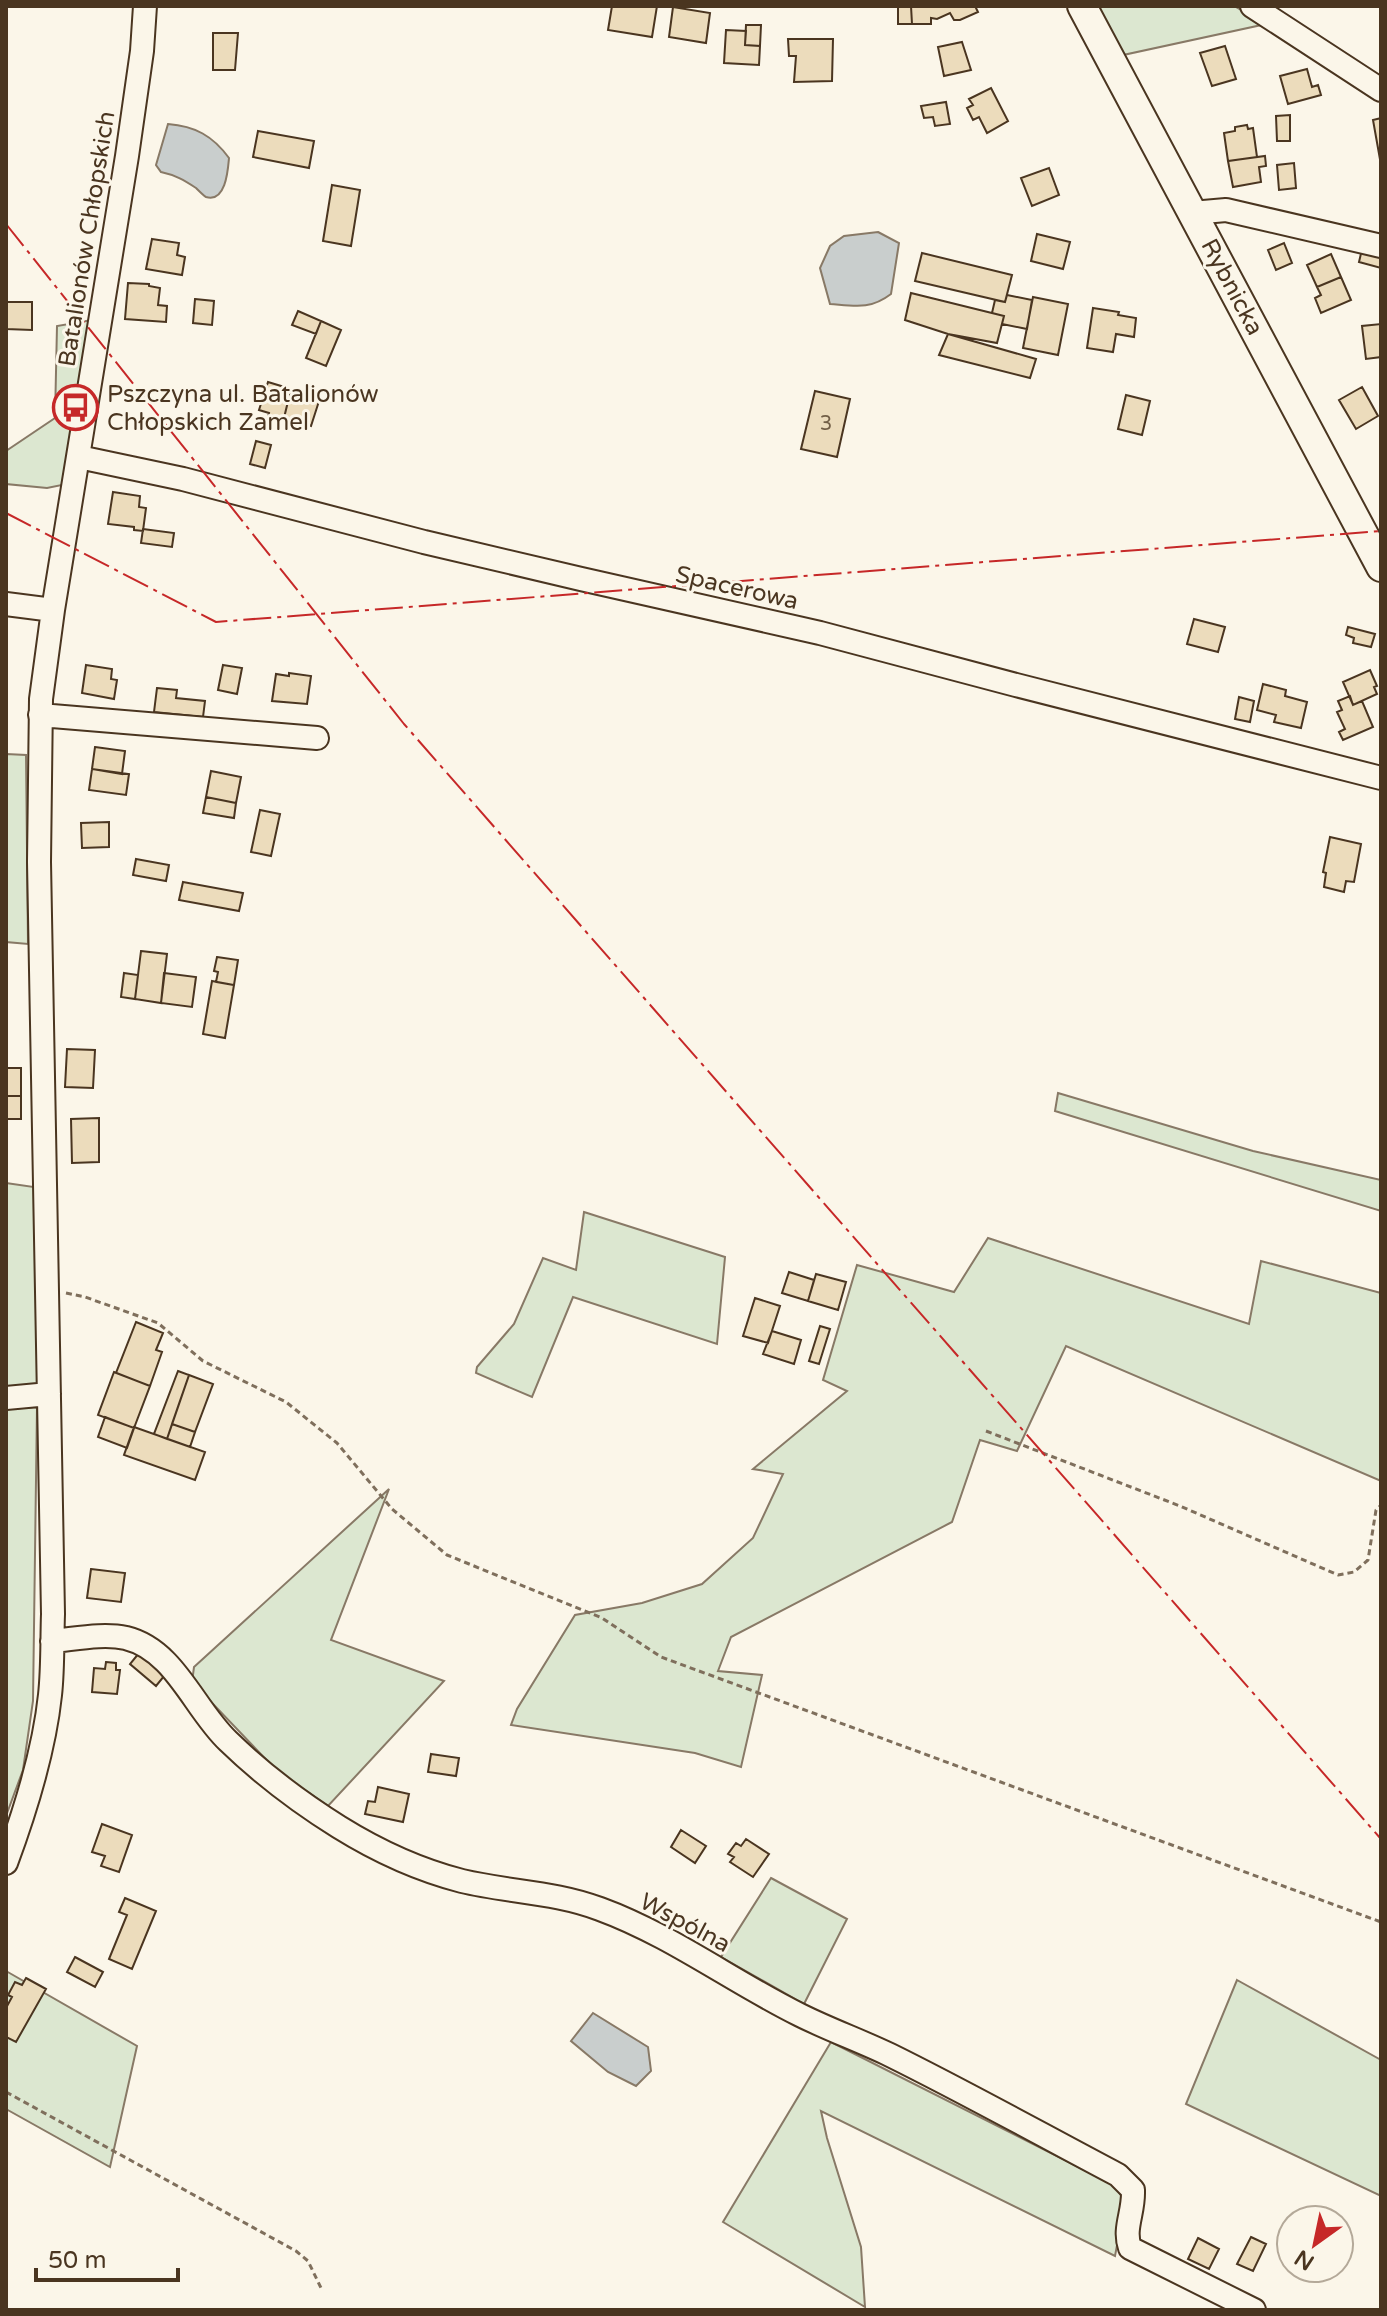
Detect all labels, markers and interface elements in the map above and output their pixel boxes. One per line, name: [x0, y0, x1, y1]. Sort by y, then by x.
street label: Batalionów Chłopskich: [52, 109, 122, 369]
street label: Rybnicka: [1195, 234, 1269, 340]
place label: Pszczyna ul. Batalionów Chłopskich Zamel: [107, 380, 379, 437]
bus stop icon: Pszczyna ul. Batalionów Chłopskich Zamel: [52, 384, 100, 432]
house number: 3: [820, 412, 832, 436]
street label: Spacerowa: [673, 560, 801, 616]
street label: Wspólna: [635, 1887, 735, 1959]
north arrow: [1275, 2204, 1355, 2284]
scale bar: [36, 2232, 178, 2282]
text: N: [1290, 2244, 1319, 2276]
text: 50 m: [48, 2246, 106, 2275]

